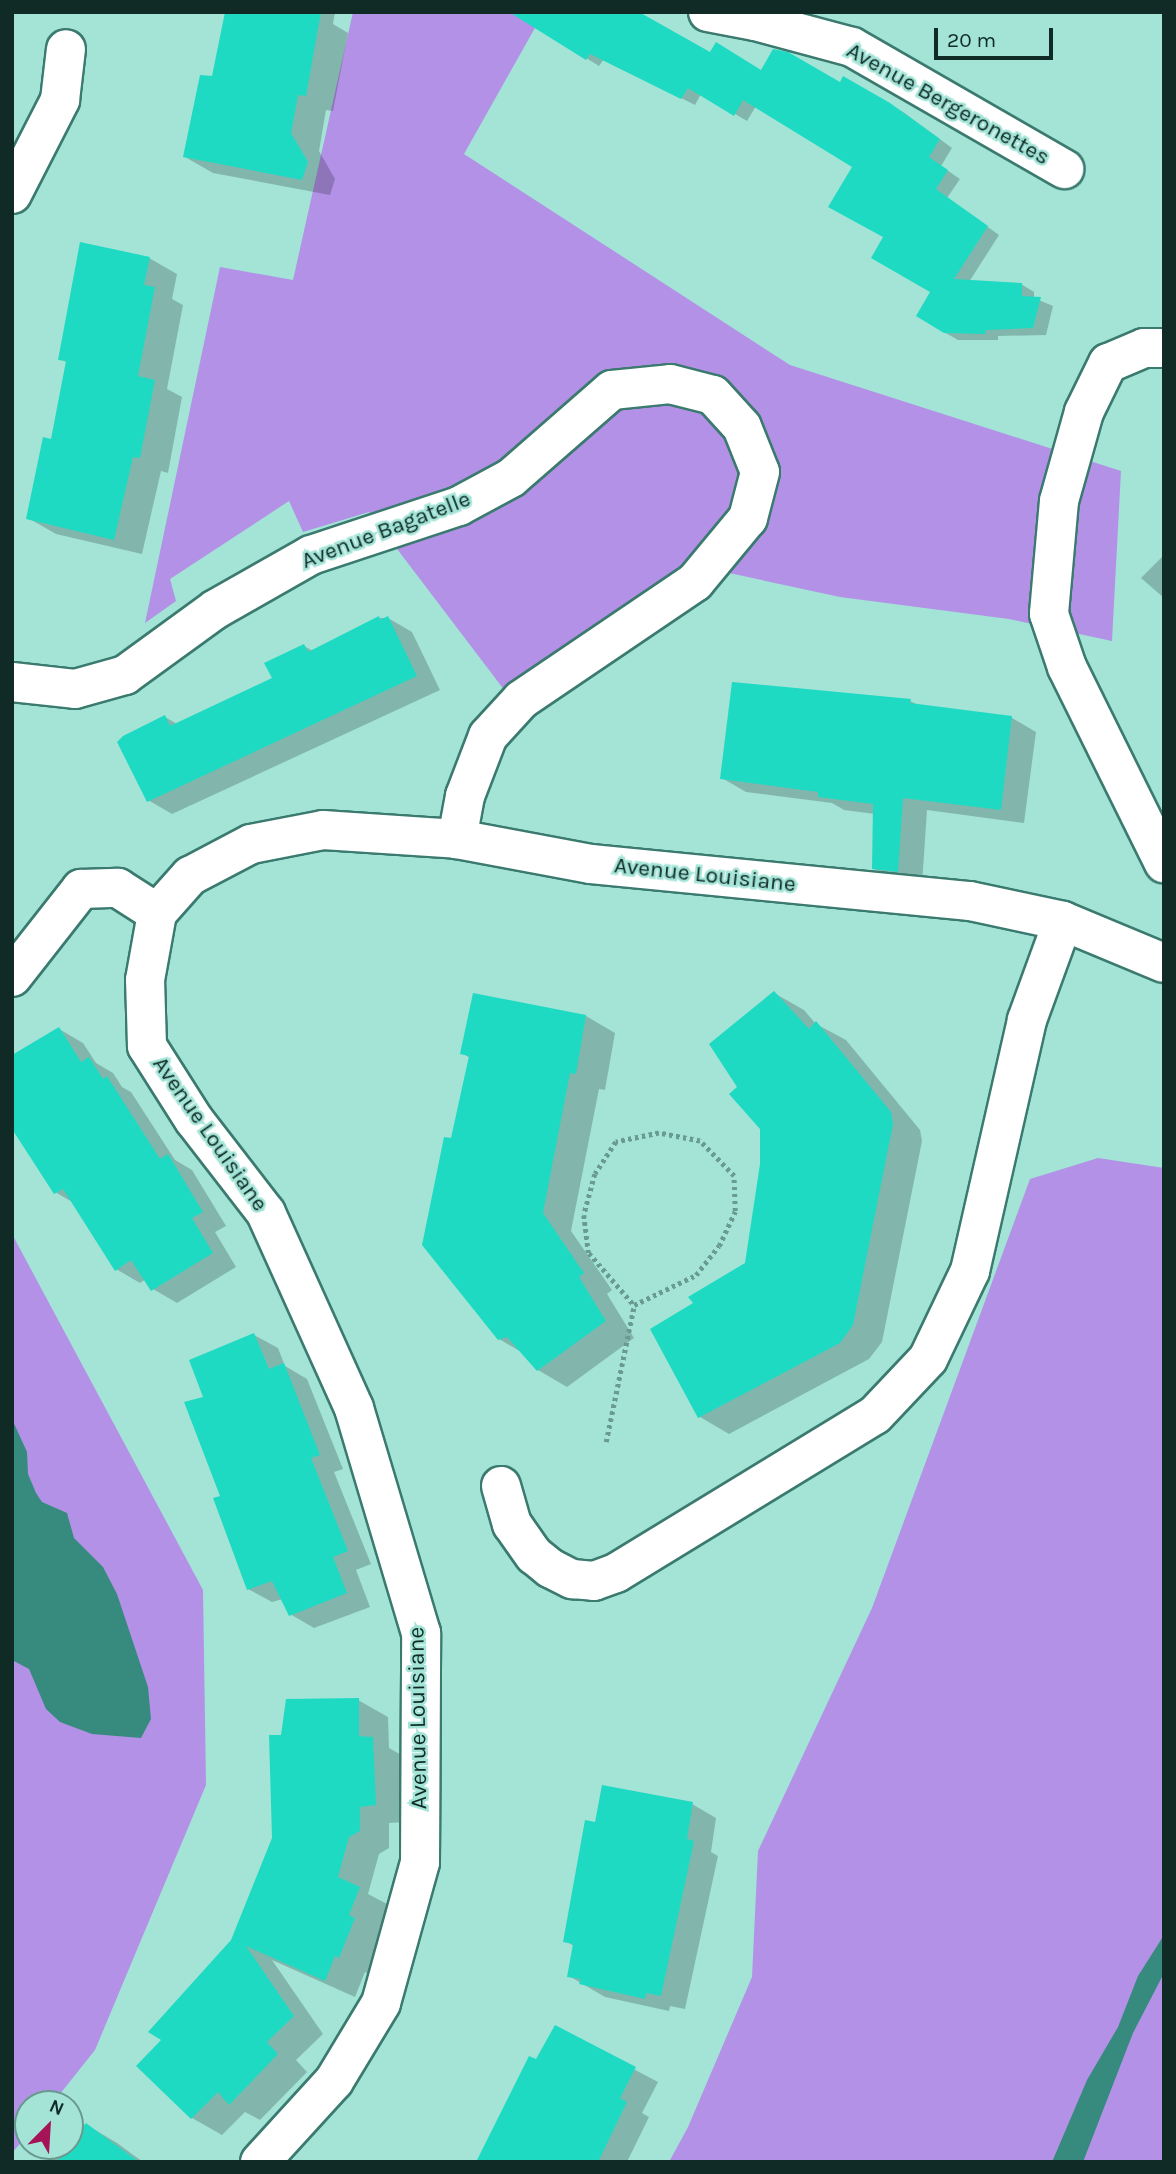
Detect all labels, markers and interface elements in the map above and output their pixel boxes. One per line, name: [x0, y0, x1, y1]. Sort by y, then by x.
scale bar: [938, 14, 1057, 58]
text: 20 m: [947, 28, 996, 52]
street label: Avenue Bergeronettes: [842, 37, 1054, 171]
street label: Avenue Bagatelle: [298, 485, 474, 575]
street label: Avenue Louisiane: [613, 852, 797, 898]
street label: Avenue Louisiane: [146, 1051, 274, 1217]
street label: Avenue Louisiane: [403, 1626, 433, 1810]
north arrow: [14, 2090, 84, 2160]
text: N: [46, 2095, 67, 2120]

